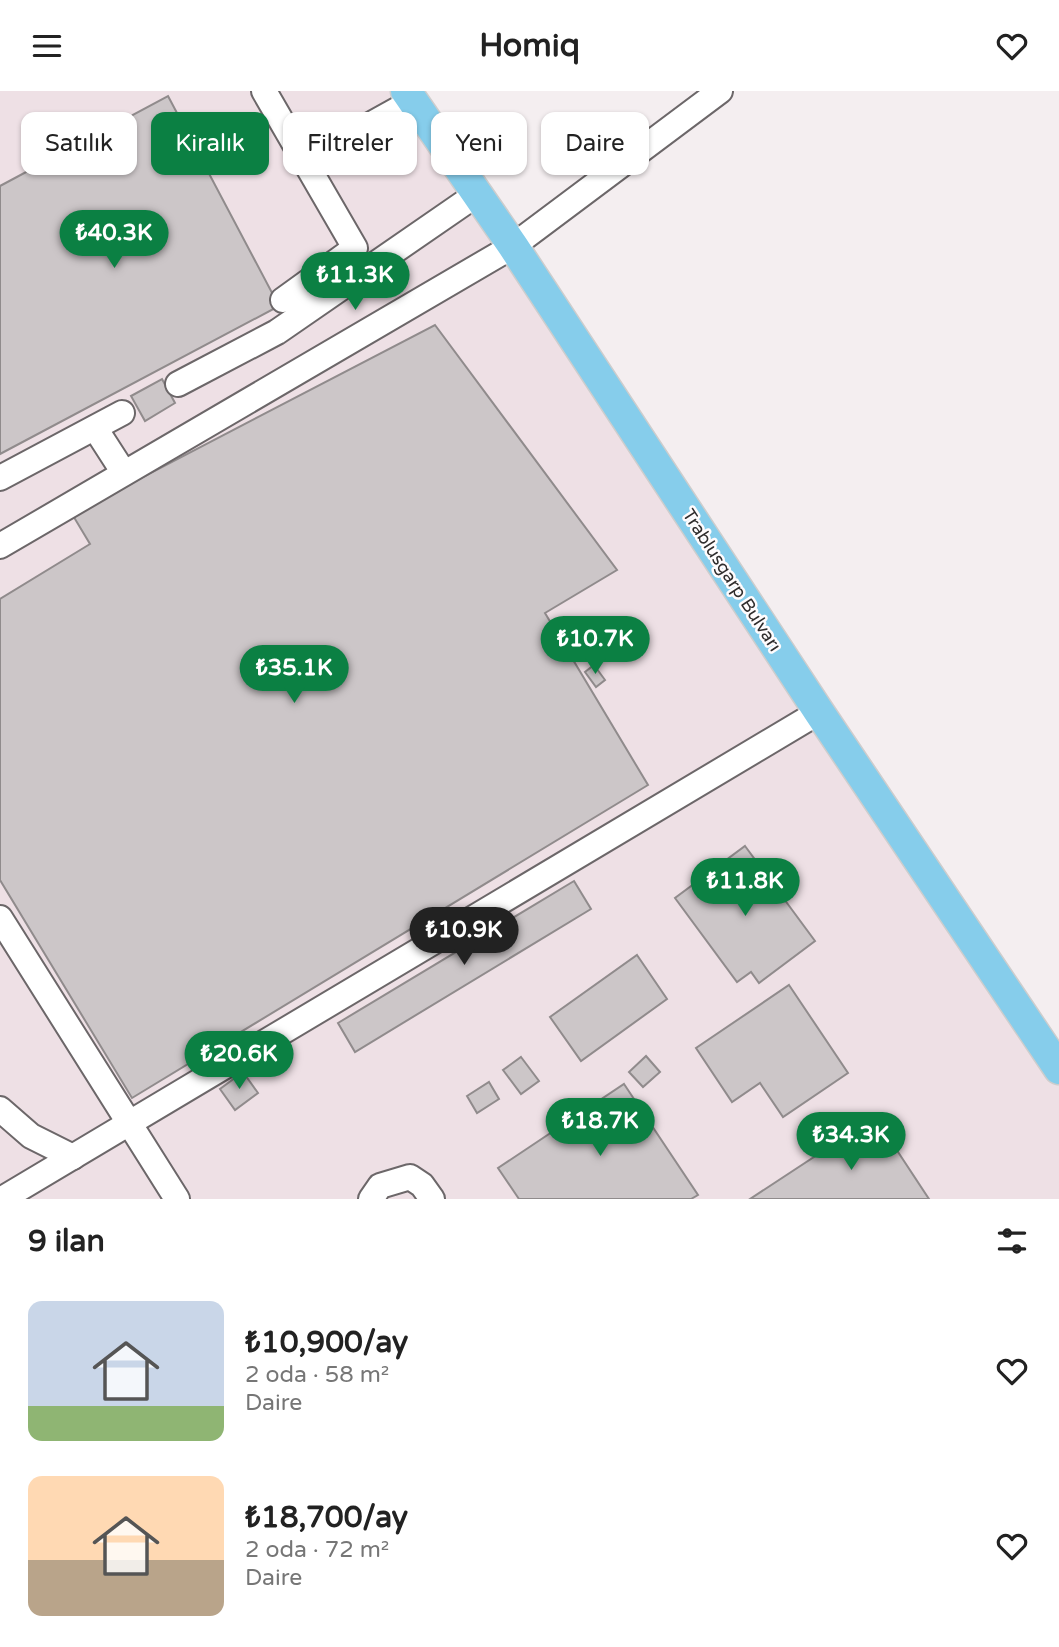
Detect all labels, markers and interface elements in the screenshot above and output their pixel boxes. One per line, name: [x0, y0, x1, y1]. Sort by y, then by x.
icon: menu: [28, 27, 66, 65]
text: Homiq: [479, 27, 580, 65]
icon: heart: [993, 27, 1031, 65]
chip: Satılık: [21, 112, 137, 175]
chip: Kiralık: [151, 112, 269, 175]
chip: Filtreler: [283, 112, 417, 175]
chip: Yeni: [431, 112, 527, 175]
chip: Daire: [541, 112, 649, 175]
pin: ₺40.3K: [57, 211, 171, 270]
text: ₺40.3K: [76, 219, 152, 247]
pin: ₺11.3K: [298, 253, 412, 312]
text: ₺11.3K: [317, 261, 393, 289]
street label: Trablusgarp Bulvarı: [678, 505, 786, 655]
pin: ₺10.7K: [538, 617, 652, 676]
text: ₺10.7K: [557, 625, 633, 653]
pin: ₺35.1K: [237, 645, 351, 705]
text: ₺35.1K: [256, 654, 332, 682]
pin: ₺11.8K: [688, 859, 802, 918]
text: ₺11.8K: [707, 867, 783, 895]
pin: ₺10.9K: [407, 907, 521, 967]
text: ₺10.9K: [426, 916, 502, 944]
pin: ₺20.6K: [182, 1031, 296, 1091]
text: ₺20.6K: [201, 1040, 277, 1068]
pin: ₺18.7K: [543, 1098, 657, 1158]
text: ₺18.7K: [562, 1107, 638, 1135]
pin: ₺34.3K: [794, 1112, 908, 1172]
text: ₺34.3K: [813, 1121, 889, 1149]
icon: filters: [993, 1222, 1031, 1260]
text: 9 ilan: [28, 1223, 105, 1260]
text: ₺10,900/ay: [245, 1324, 408, 1361]
icon: home: [84, 1329, 168, 1413]
icon: heart: [993, 1352, 1031, 1390]
text: 2 oda · 58 m²: [245, 1361, 389, 1389]
text: Daire: [245, 1389, 302, 1417]
text: ₺18,700/ay: [245, 1499, 408, 1536]
icon: home: [84, 1504, 168, 1588]
icon: heart: [993, 1527, 1031, 1565]
text: 2 oda · 72 m²: [245, 1536, 389, 1564]
text: Daire: [245, 1564, 302, 1592]

